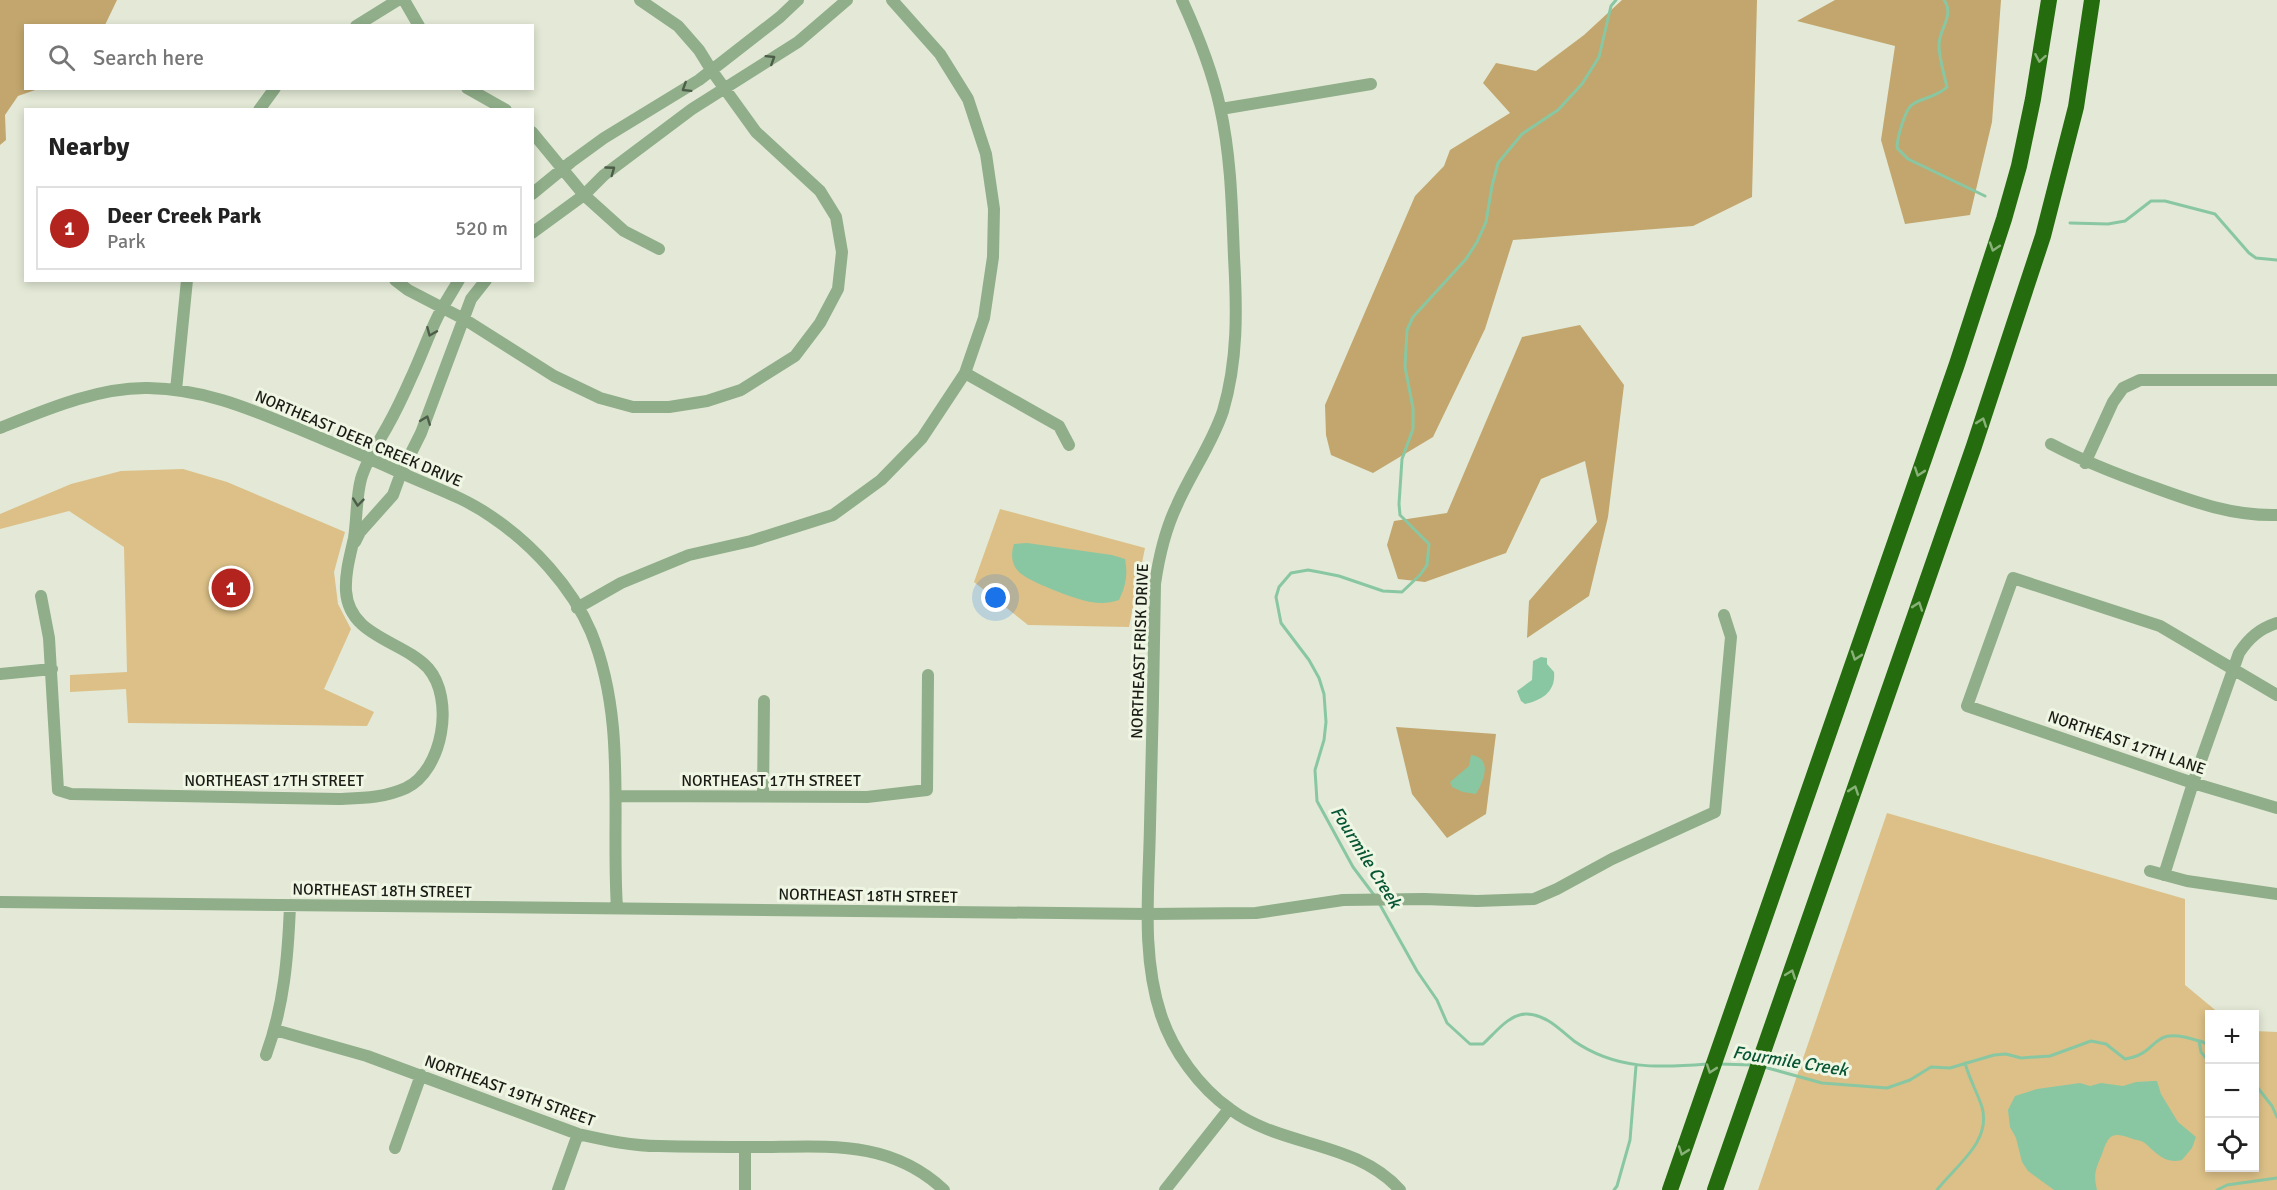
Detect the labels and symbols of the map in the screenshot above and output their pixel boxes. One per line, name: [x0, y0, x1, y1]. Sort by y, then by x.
one-way arrow: [2035, 53, 2047, 63]
one-way arrow: [765, 55, 775, 67]
one-way arrow: [682, 81, 692, 93]
one-way arrow: [604, 167, 615, 178]
one-way arrow: [1989, 241, 2002, 252]
one-way arrow: [426, 325, 438, 336]
street label: NORTHEAST DEER CREEK DRIVE: [252, 386, 465, 492]
one-way arrow: [418, 415, 431, 426]
one-way arrow: [1975, 417, 1987, 427]
one-way arrow: [1913, 466, 1926, 477]
one-way arrow: [353, 497, 365, 507]
street label: NORTHEAST FRISK DRIVE: [1127, 563, 1153, 739]
pin: 1: [212, 566, 250, 610]
your location: [981, 583, 1010, 612]
one-way arrow: [1911, 601, 1924, 612]
one-way arrow: [1850, 650, 1863, 661]
street label: NORTHEAST 17TH LANE: [2045, 707, 2208, 779]
street label: NORTHEAST 17TH STREET: [184, 771, 364, 791]
street label: NORTHEAST 17TH STREET: [681, 771, 861, 791]
one-way arrow: [1846, 785, 1859, 796]
water label: Fourmile Creek: [1326, 802, 1407, 914]
street label: NORTHEAST 18TH STREET: [292, 879, 472, 903]
street label: NORTHEAST 18TH STREET: [778, 884, 958, 908]
one-way arrow: [1783, 969, 1796, 980]
water label: Fourmile Creek: [1731, 1041, 1851, 1081]
street label: NORTHEAST 19TH STREET: [422, 1051, 598, 1131]
one-way arrow: [1706, 1063, 1719, 1074]
one-way arrow: [1678, 1145, 1691, 1156]

